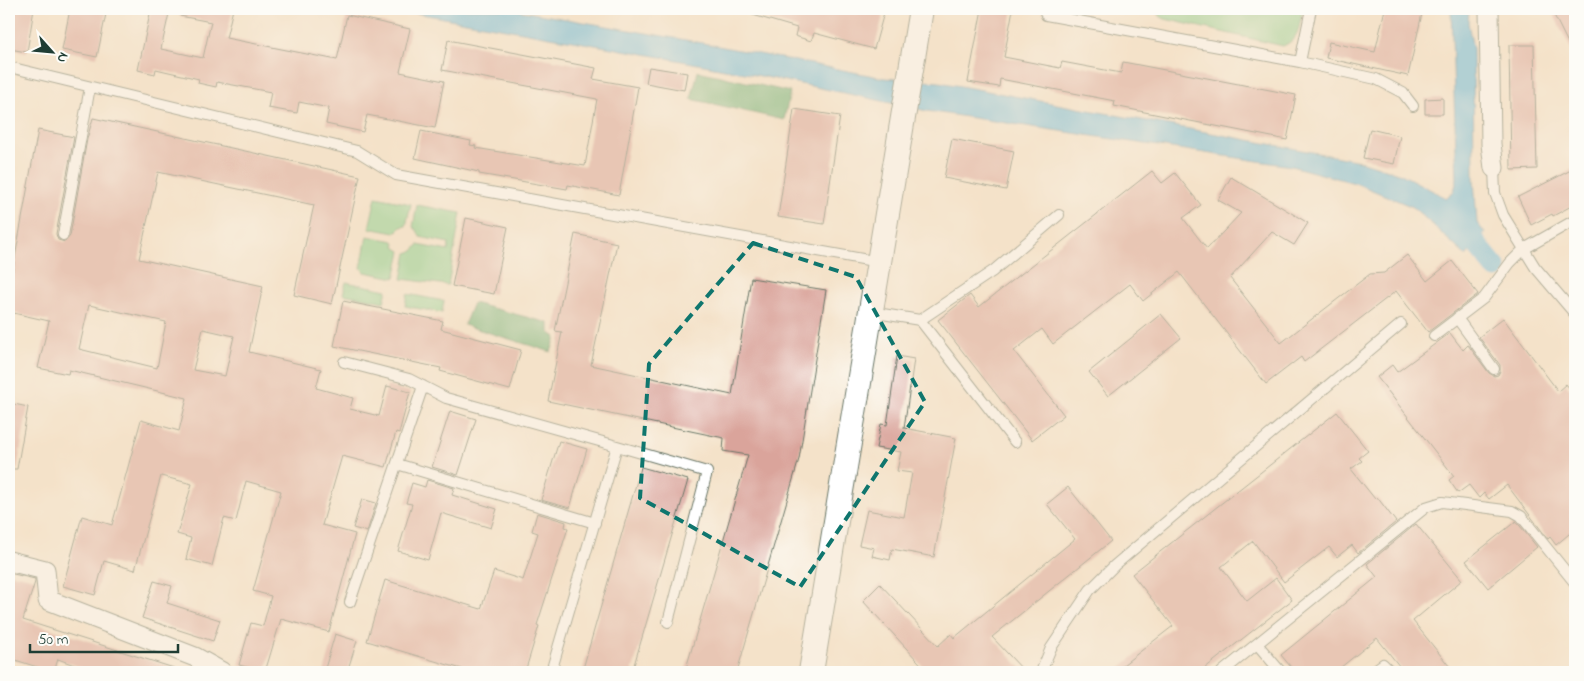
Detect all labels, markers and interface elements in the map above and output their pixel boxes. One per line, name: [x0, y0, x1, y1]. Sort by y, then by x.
north arrow: [28, 28, 78, 78]
text: N: [51, 48, 74, 66]
scale bar: [30, 621, 178, 653]
text: 50 m: [38, 629, 69, 651]

